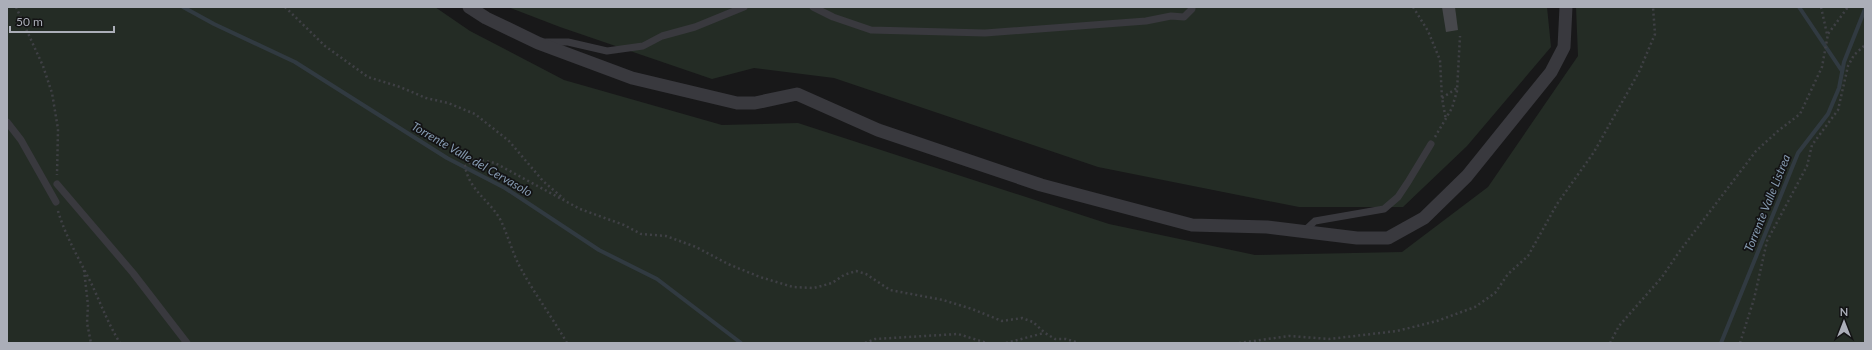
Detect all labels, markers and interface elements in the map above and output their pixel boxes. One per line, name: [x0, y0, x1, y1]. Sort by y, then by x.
scale bar: [10, 8, 114, 34]
text: 50 m: [16, 14, 43, 29]
water label: Torrente Valle del Cervasolo: [409, 118, 535, 200]
water label: Torrente Valle Listrea: [1741, 152, 1793, 254]
north arrow: [1824, 302, 1864, 342]
text: N: [1840, 305, 1848, 318]

